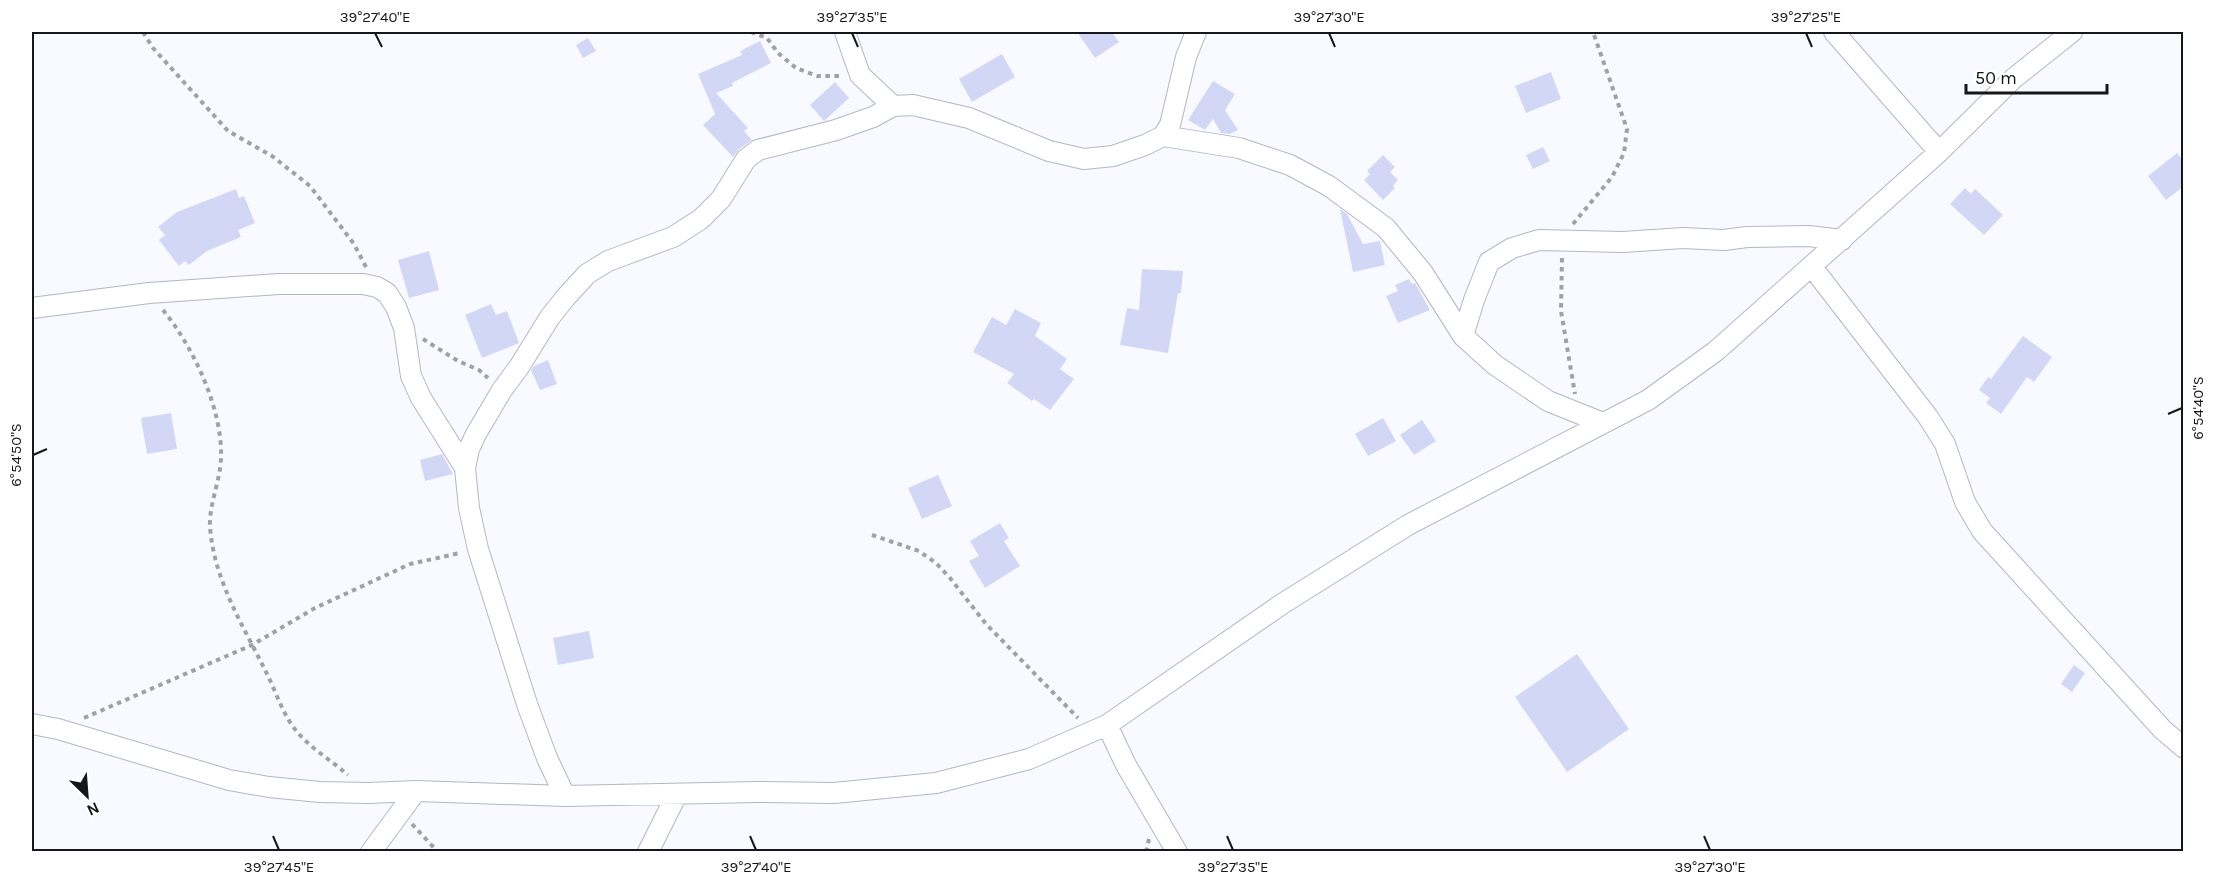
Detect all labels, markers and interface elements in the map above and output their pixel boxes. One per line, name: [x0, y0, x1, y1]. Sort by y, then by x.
text: 39°27'40"E: [340, 8, 410, 26]
text: 39°27'35"E: [817, 8, 887, 26]
text: 39°27'30"E: [1293, 8, 1365, 26]
text: 39°27'25"E: [1771, 8, 1841, 26]
scale bar: [1966, 57, 2107, 95]
text: 50 m: [1975, 67, 2017, 89]
text: 6°54'40"S: [2189, 376, 2207, 440]
text: 6°54'50"S: [7, 423, 25, 487]
north arrow: [57, 766, 117, 826]
text: N: [84, 798, 102, 820]
text: 39°27'45"E: [244, 858, 314, 876]
text: 39°27'40"E: [721, 858, 791, 876]
text: 39°27'35"E: [1198, 858, 1268, 876]
text: 39°27'30"E: [1674, 858, 1746, 876]

